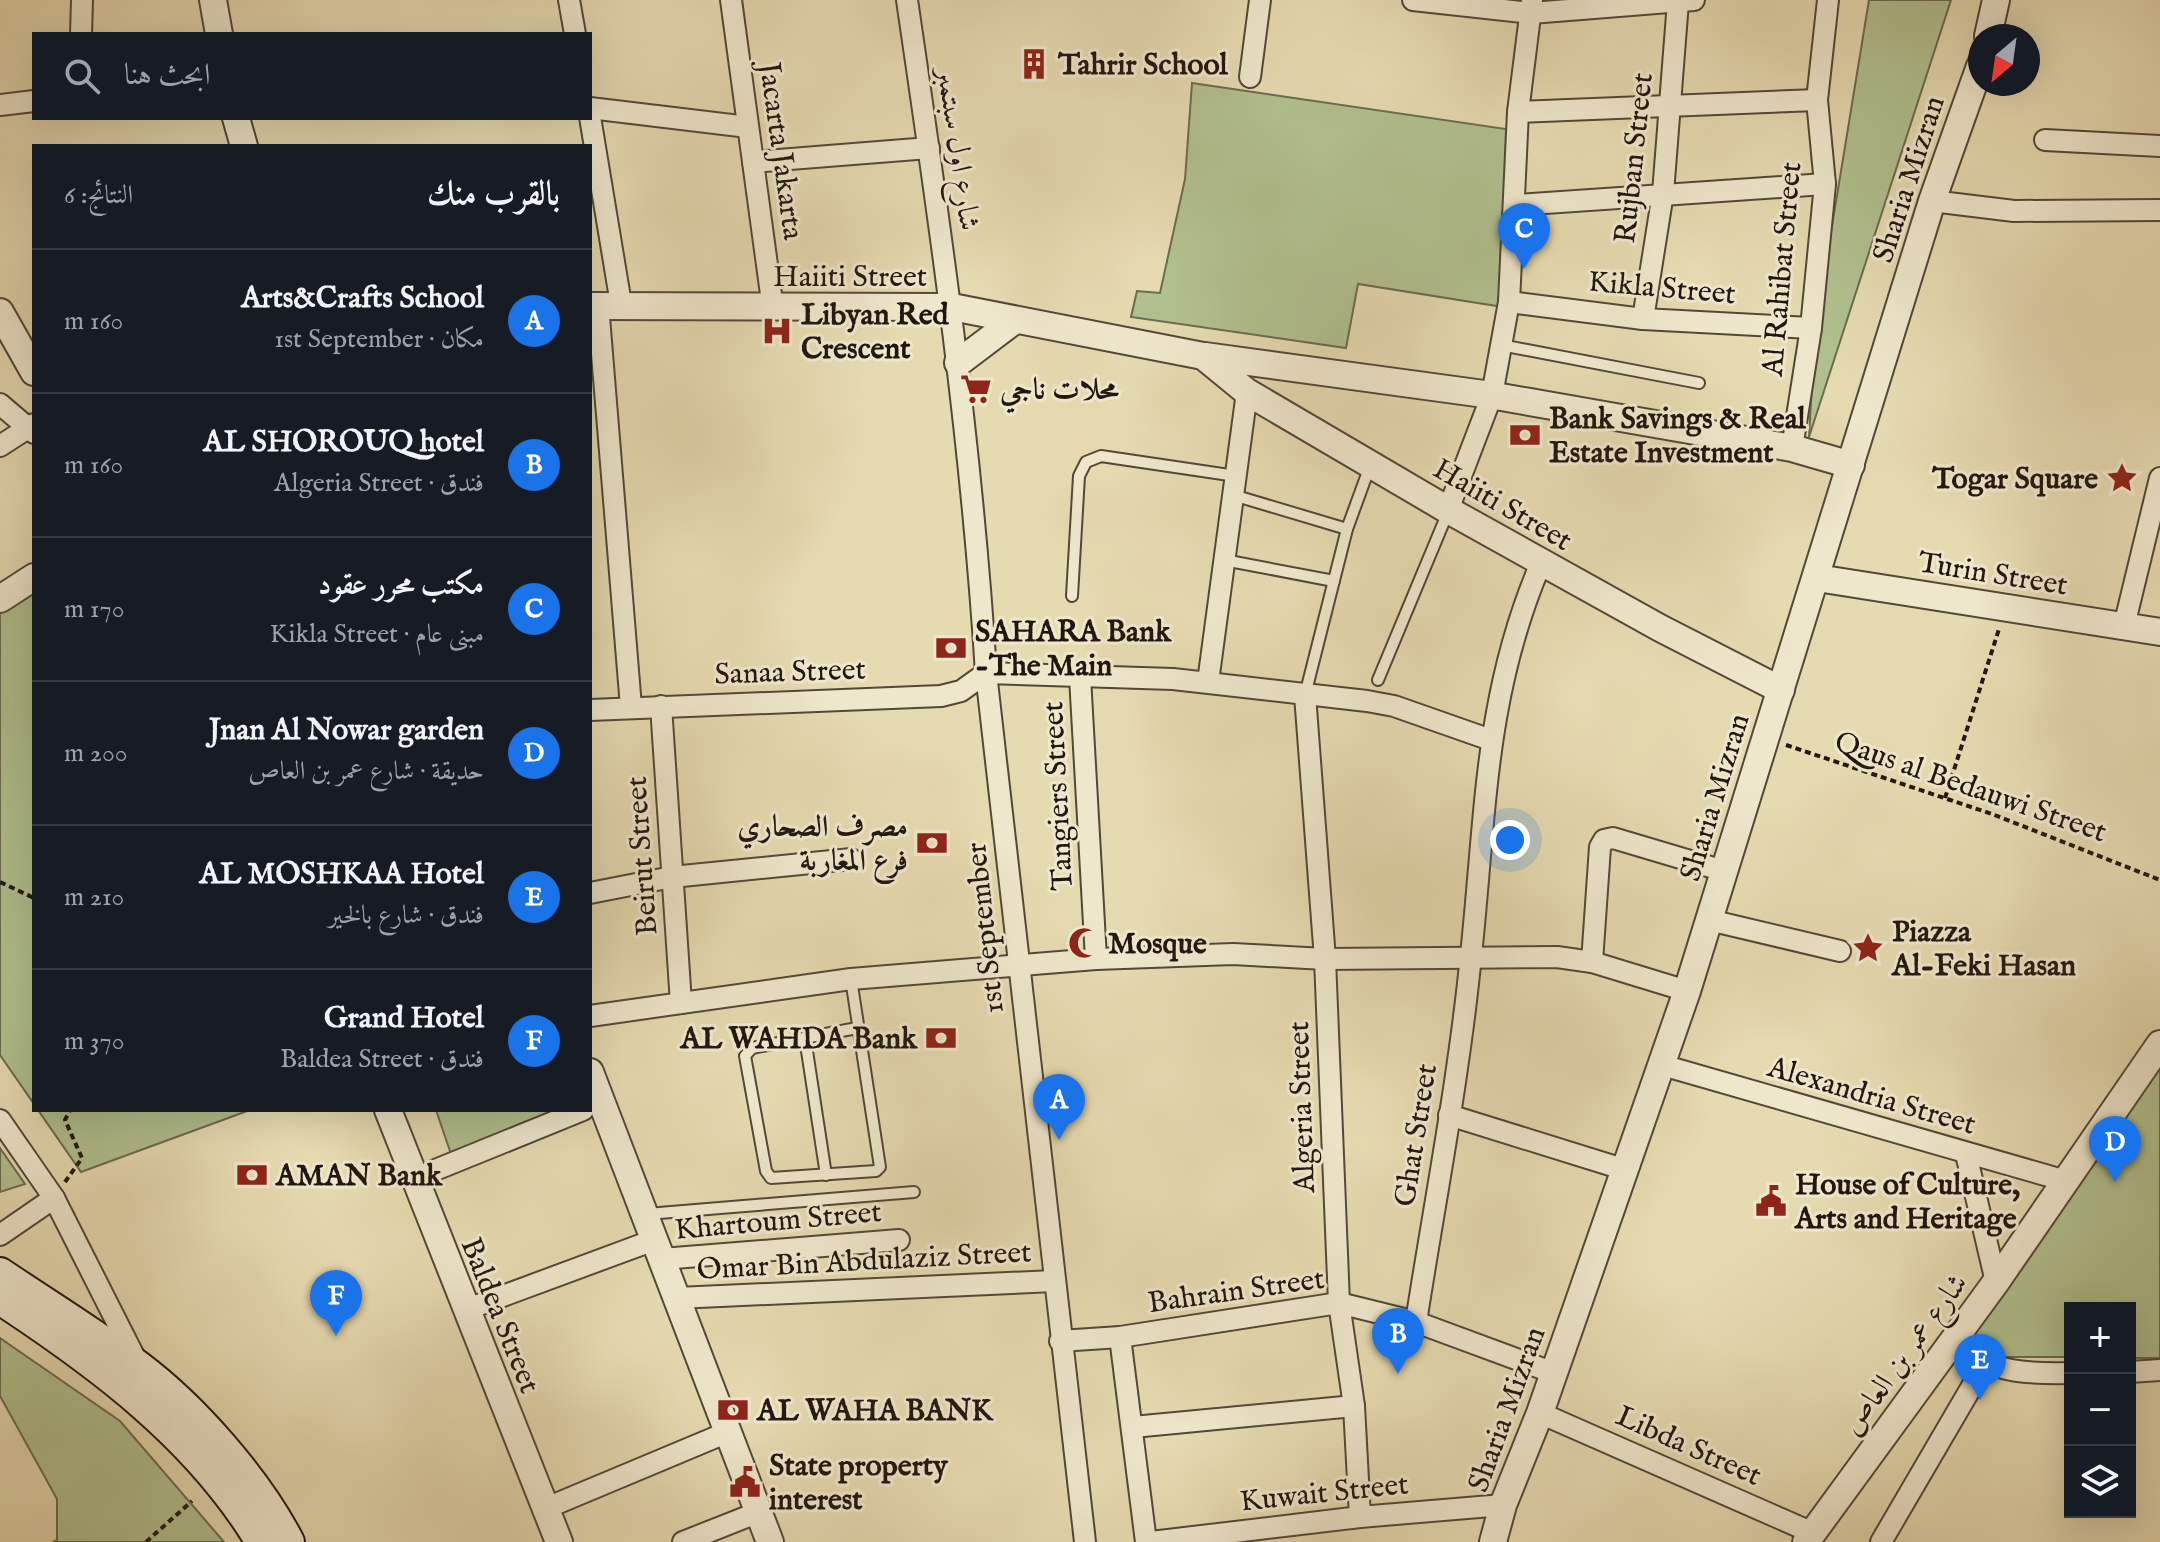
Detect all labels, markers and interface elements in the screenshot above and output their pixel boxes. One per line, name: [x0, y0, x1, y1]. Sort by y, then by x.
north arrow: [1968, 24, 2040, 96]
search box: [32, 32, 592, 120]
building icon: Tahrir School: [1017, 47, 1051, 81]
place label: Tahrir School: [1057, 47, 1228, 85]
icon: search: [60, 54, 104, 98]
text: ابحث هنا: [124, 57, 211, 95]
street label: Jacarta Jakarta: [748, 57, 811, 242]
street label: شارع اول سبتمبر: [922, 63, 987, 234]
street label: Rujban Street: [1607, 71, 1663, 245]
street label: Sharia Mizran: [1865, 91, 1955, 268]
street label: Al Rahibat Street: [1755, 160, 1811, 379]
text: بالقرب منك: [427, 173, 560, 216]
text: النتائج: 6: [64, 179, 133, 212]
pin: C: [1498, 203, 1550, 269]
street label: Haiiti Street: [773, 259, 927, 297]
street label: Kikla Street: [1586, 264, 1737, 314]
text: Arts&Crafts School: [241, 280, 484, 318]
place label: Libyan Red Crescent: [801, 297, 949, 369]
text: 160 m: [64, 305, 123, 338]
text: A: [525, 305, 543, 338]
hospital icon: Libyan Red Crescent: [760, 314, 794, 348]
text: مكان · 1st September: [274, 323, 484, 356]
supermarket icon: محلات ناجي: [959, 372, 993, 406]
place label: محلات ناجي: [999, 372, 1119, 414]
place label: Bank Savings & Real Estate Investment: [1549, 401, 1807, 473]
bank icon: Bank Savings & Real Estate Investment: [1508, 418, 1542, 452]
text: AL SHOROUQ hotel: [203, 424, 484, 462]
text: 160 m: [64, 449, 123, 482]
text: B: [525, 449, 543, 482]
street label: Haiiti Street: [1426, 451, 1578, 561]
place label: Togar Square: [1931, 461, 2098, 499]
place icon: Togar Square: [2105, 461, 2139, 495]
text: فندق · Algeria Street: [274, 467, 484, 500]
street label: Turin Street: [1915, 544, 2070, 606]
text: مكتب محرر عقود: [318, 567, 484, 605]
text: 170 m: [64, 593, 124, 626]
text: C: [525, 593, 543, 626]
place label: SAHARA Bank -The Main: [975, 614, 1172, 686]
text: مبنى عام · Kikla Street: [270, 618, 484, 651]
bank icon: SAHARA Bank -The Main: [934, 631, 968, 665]
street label: Sanaa Street: [714, 651, 866, 695]
street label: Tangiers Street: [1035, 700, 1083, 891]
street label: Sharia Mizran: [1672, 709, 1759, 886]
text: Jnan Al Nowar garden: [209, 712, 484, 750]
street label: Qaus al Bedauwi Street: [1829, 724, 2111, 852]
text: 200 m: [64, 737, 128, 770]
text: D: [524, 737, 544, 770]
text: حديقة · شارع عمر بن العاص: [248, 755, 484, 788]
street label: Beirut Street: [618, 775, 668, 937]
place label: مصرف الصحاري فرع المغاربة: [737, 809, 908, 884]
your location: [1490, 820, 1530, 860]
bank icon: مصرف الصحاري فرع المغاربة: [915, 826, 949, 860]
street label: 1st September: [958, 840, 1014, 1015]
text: AL MOSHKAA Hotel: [199, 856, 484, 894]
text: 210 m: [64, 881, 124, 914]
text: E: [525, 881, 543, 914]
text: فندق · شارع بالخير: [328, 899, 484, 932]
place label: Piazza Al-Feki Hasan: [1891, 914, 2076, 986]
mosque icon: Mosque: [1067, 926, 1101, 960]
place label: Mosque: [1108, 926, 1207, 964]
place icon: Piazza Al-Feki Hasan: [1851, 931, 1885, 965]
text: Grand Hotel: [324, 1000, 484, 1038]
place label: AL WAHDA Bank: [679, 1021, 918, 1059]
bank icon: AL WAHDA Bank: [924, 1021, 958, 1055]
street label: Algeria Street: [1281, 1021, 1325, 1194]
text: 370 m: [64, 1025, 124, 1058]
text: F: [526, 1025, 542, 1058]
text: فندق · Baldea Street: [280, 1043, 484, 1076]
street label: Alexandria Street: [1762, 1049, 1980, 1145]
street label: Ghat Street: [1387, 1061, 1447, 1209]
pin: A: [1033, 1074, 1085, 1140]
pin: D: [2089, 1116, 2141, 1182]
bank icon: AMAN Bank: [235, 1158, 269, 1192]
place label: AMAN Bank: [275, 1158, 443, 1196]
place label: House of Culture, Arts and Heritage: [1794, 1167, 2020, 1239]
public building icon: House of Culture, Arts and Heritage: [1754, 1184, 1788, 1218]
street label: Khartoum Street: [673, 1194, 883, 1250]
street label: Baldea Street: [451, 1232, 548, 1399]
street label: Omar Bin Abdulaziz Street: [696, 1234, 1032, 1290]
street label: Bahrain Street: [1146, 1261, 1327, 1323]
street label: شارع عمر بن العاص: [1834, 1267, 1981, 1446]
pin: F: [310, 1270, 362, 1336]
map controls: [2064, 1302, 2136, 1518]
button: +: [2064, 1302, 2136, 1374]
pin: B: [1372, 1308, 1424, 1374]
street label: Sharia Mizran: [1460, 1322, 1555, 1497]
pin: E: [1954, 1334, 2006, 1400]
button: −: [2064, 1374, 2136, 1446]
bank icon: AL WAHA BANK: [716, 1393, 750, 1427]
place label: AL WAHA BANK: [756, 1393, 994, 1431]
street label: Libda Street: [1610, 1398, 1767, 1496]
button: layers: [2064, 1446, 2136, 1518]
place label: State property interest: [769, 1448, 949, 1520]
public building icon: State property interest: [728, 1465, 762, 1499]
street label: Kuwait Street: [1238, 1466, 1410, 1522]

